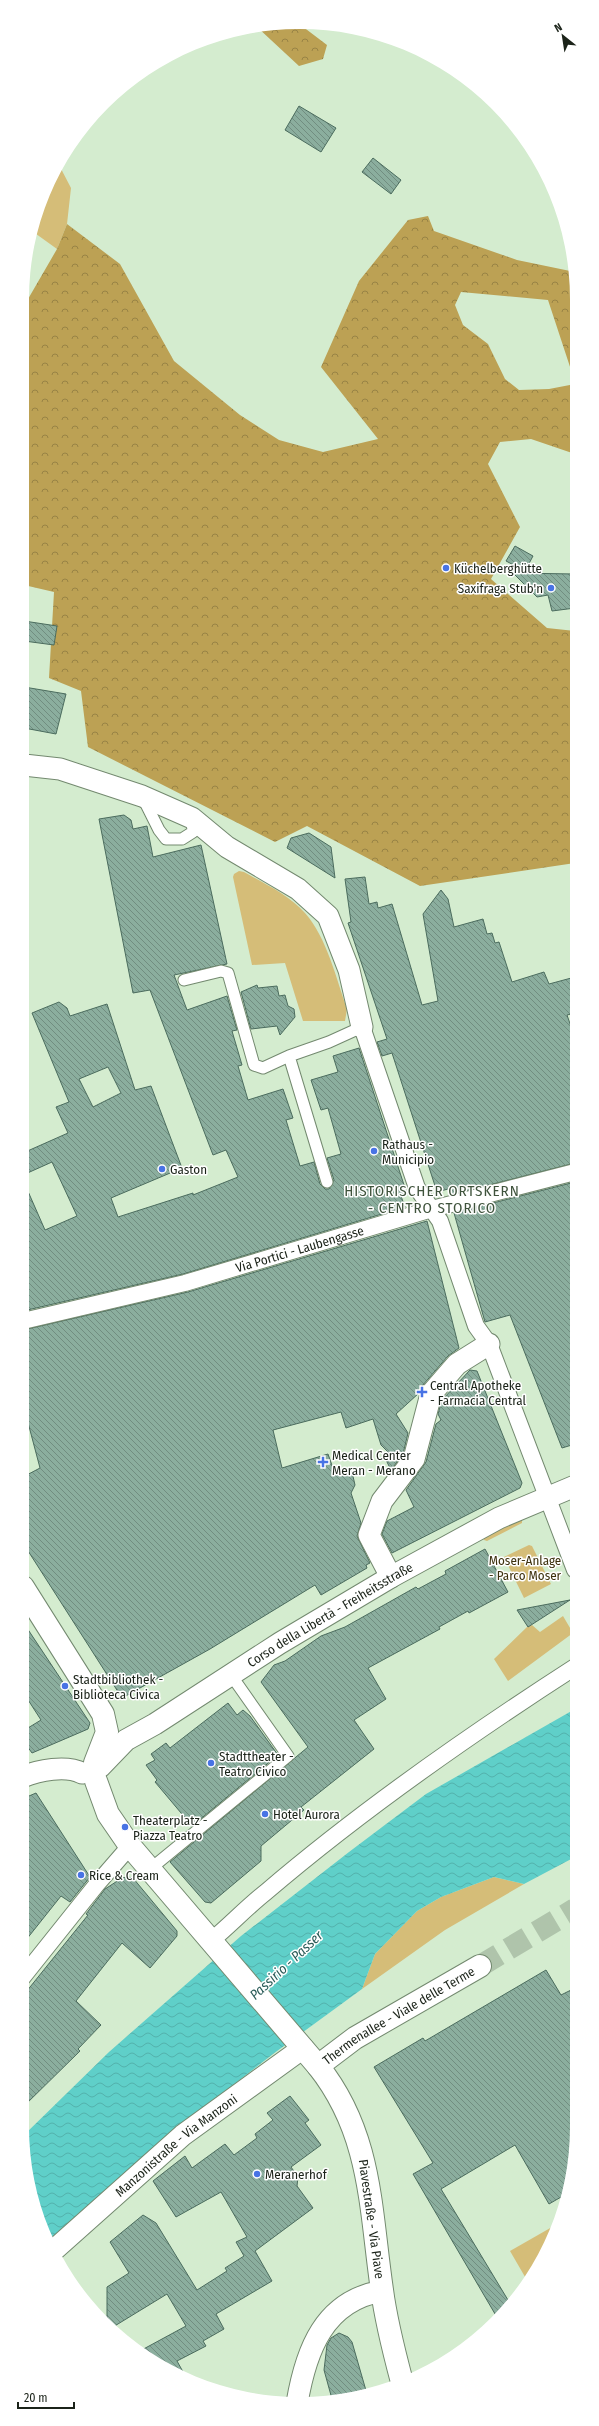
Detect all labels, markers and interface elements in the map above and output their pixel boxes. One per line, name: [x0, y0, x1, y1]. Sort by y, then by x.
north arrow: [543, 16, 583, 56]
text: N: [552, 20, 564, 35]
place label: Küchelberghütte: [454, 561, 542, 576]
marker: Küchelberghütte: [441, 563, 451, 573]
place label: Saxifraga Stub'n: [458, 581, 543, 596]
marker: Saxifraga Stub'n: [546, 583, 556, 593]
place label: Rathaus - Municipio: [382, 1137, 434, 1167]
marker: Rathaus - Municipio: [369, 1146, 379, 1156]
place label: Gaston: [170, 1162, 207, 1177]
marker: Gaston: [157, 1164, 167, 1174]
district label: HISTORISCHER ORTSKERN - CENTRO STORICO: [344, 1182, 520, 1217]
street label: Via Portici - Laubengasse: [234, 1223, 366, 1275]
place label: Central Apotheke - Farmacia Central: [430, 1378, 527, 1408]
marker: Central Apotheke - Farmacia Central: [417, 1387, 427, 1397]
place label: Medical Center Meran - Merano: [332, 1448, 416, 1478]
marker: Medical Center Meran - Merano: [317, 1456, 329, 1468]
park label: Moser-Anlage - Parco Moser: [489, 1553, 562, 1583]
street label: Corso della Libertà - Freiheitsstraße: [245, 1560, 415, 1670]
place label: Stadtbibliothek - Biblioteca Civica: [73, 1672, 163, 1702]
marker: Stadtbibliothek - Biblioteca Civica: [60, 1681, 70, 1691]
place label: Stadttheater - Teatro Civico: [219, 1749, 294, 1779]
marker: Stadttheater - Teatro Civico: [206, 1758, 216, 1768]
place label: Hotel Aurora: [273, 1807, 340, 1822]
marker: Hotel Aurora: [260, 1809, 270, 1819]
place label: Theaterplatz - Piazza Teatro: [133, 1813, 208, 1843]
marker: Theaterplatz - Piazza Teatro: [120, 1822, 130, 1832]
place label: Rice & Cream: [89, 1868, 159, 1883]
marker: Rice & Cream: [76, 1870, 86, 1880]
water label: Passirio - Passer: [246, 1926, 327, 2004]
street label: Thermenallee - Viale delle Terme: [320, 1964, 477, 2068]
street label: Manzonistraße - Via Manzoni: [112, 2091, 240, 2200]
street label: Piavestraße - Via Piave: [356, 2158, 387, 2280]
place label: Meranerhof: [265, 2167, 328, 2182]
marker: Meranerhof: [252, 2169, 262, 2179]
scale bar: [18, 2384, 74, 2410]
text: 20 m: [24, 2391, 48, 2405]

